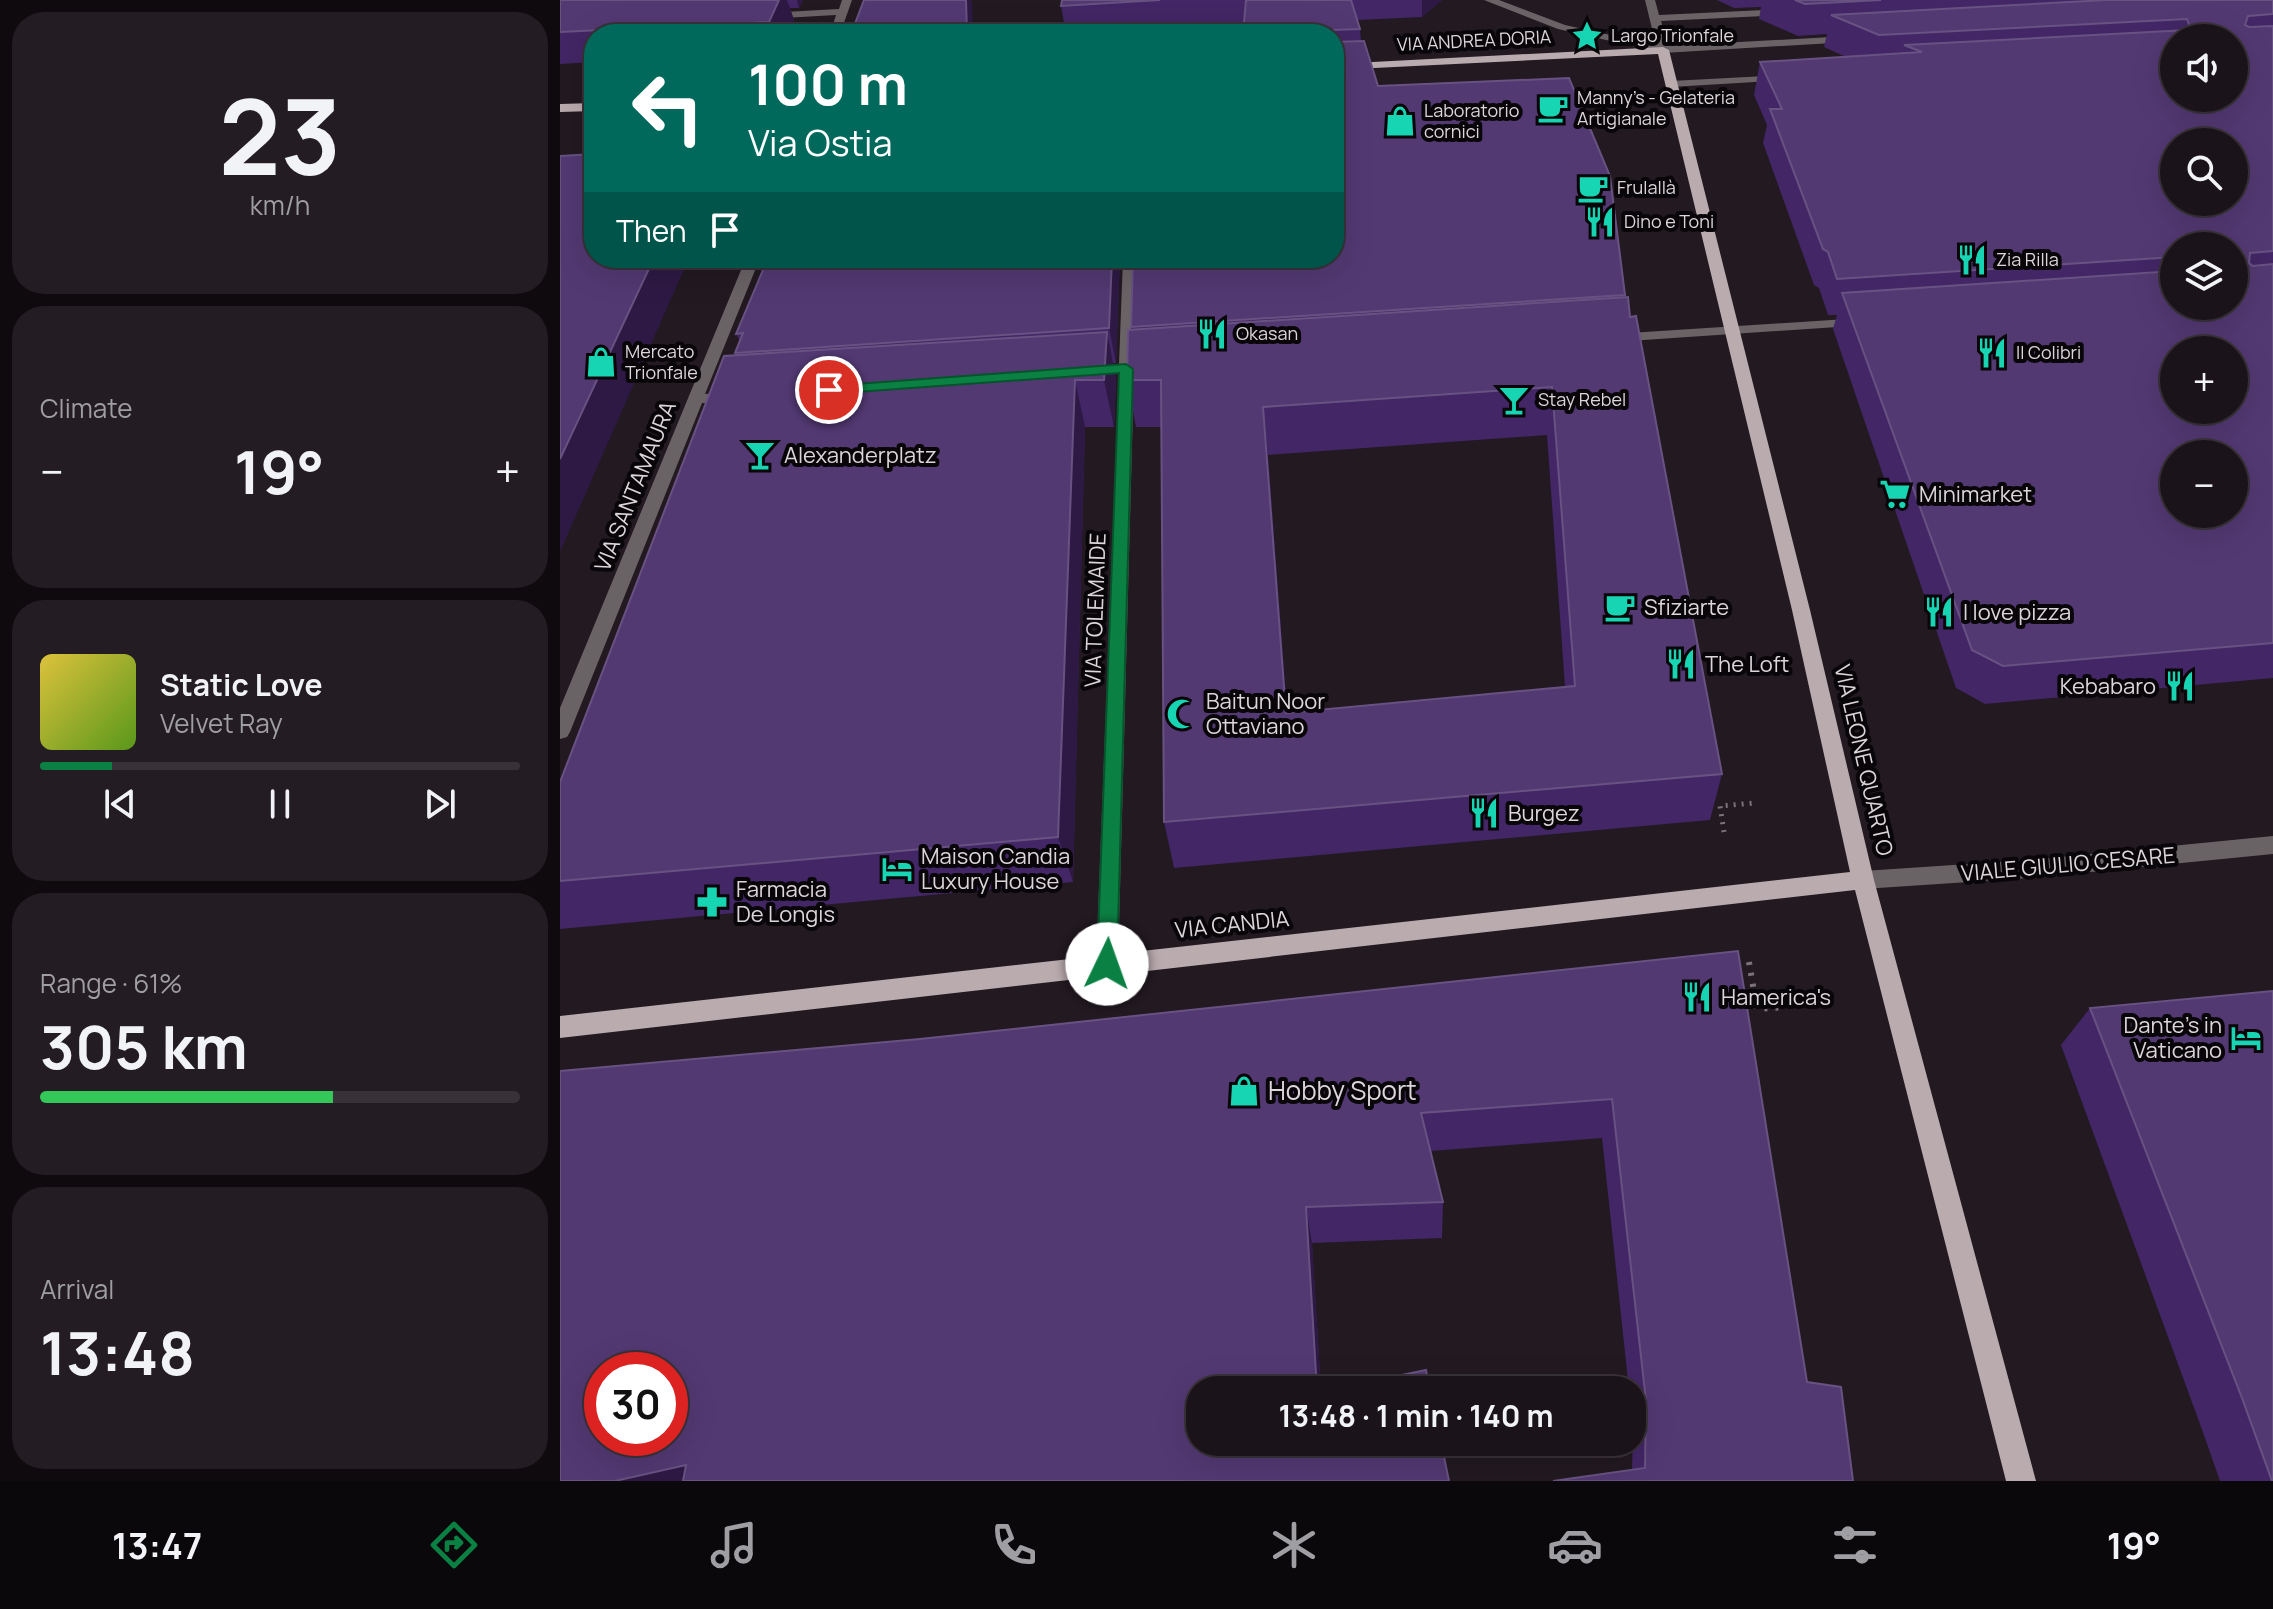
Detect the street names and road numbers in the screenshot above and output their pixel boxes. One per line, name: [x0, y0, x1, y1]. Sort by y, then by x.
street label: VIA ANDREA DORIA: [1396, 24, 1552, 56]
street label: VIA SANTAMAURA: [587, 396, 683, 576]
street label: VIA TOLEMAIDE: [1077, 532, 1113, 688]
street label: VIA LEONE QUARTO: [1827, 661, 1901, 859]
street label: VIALE GIULIO CESARE: [1960, 840, 2176, 888]
street label: VIA CANDIA: [1173, 903, 1291, 945]

